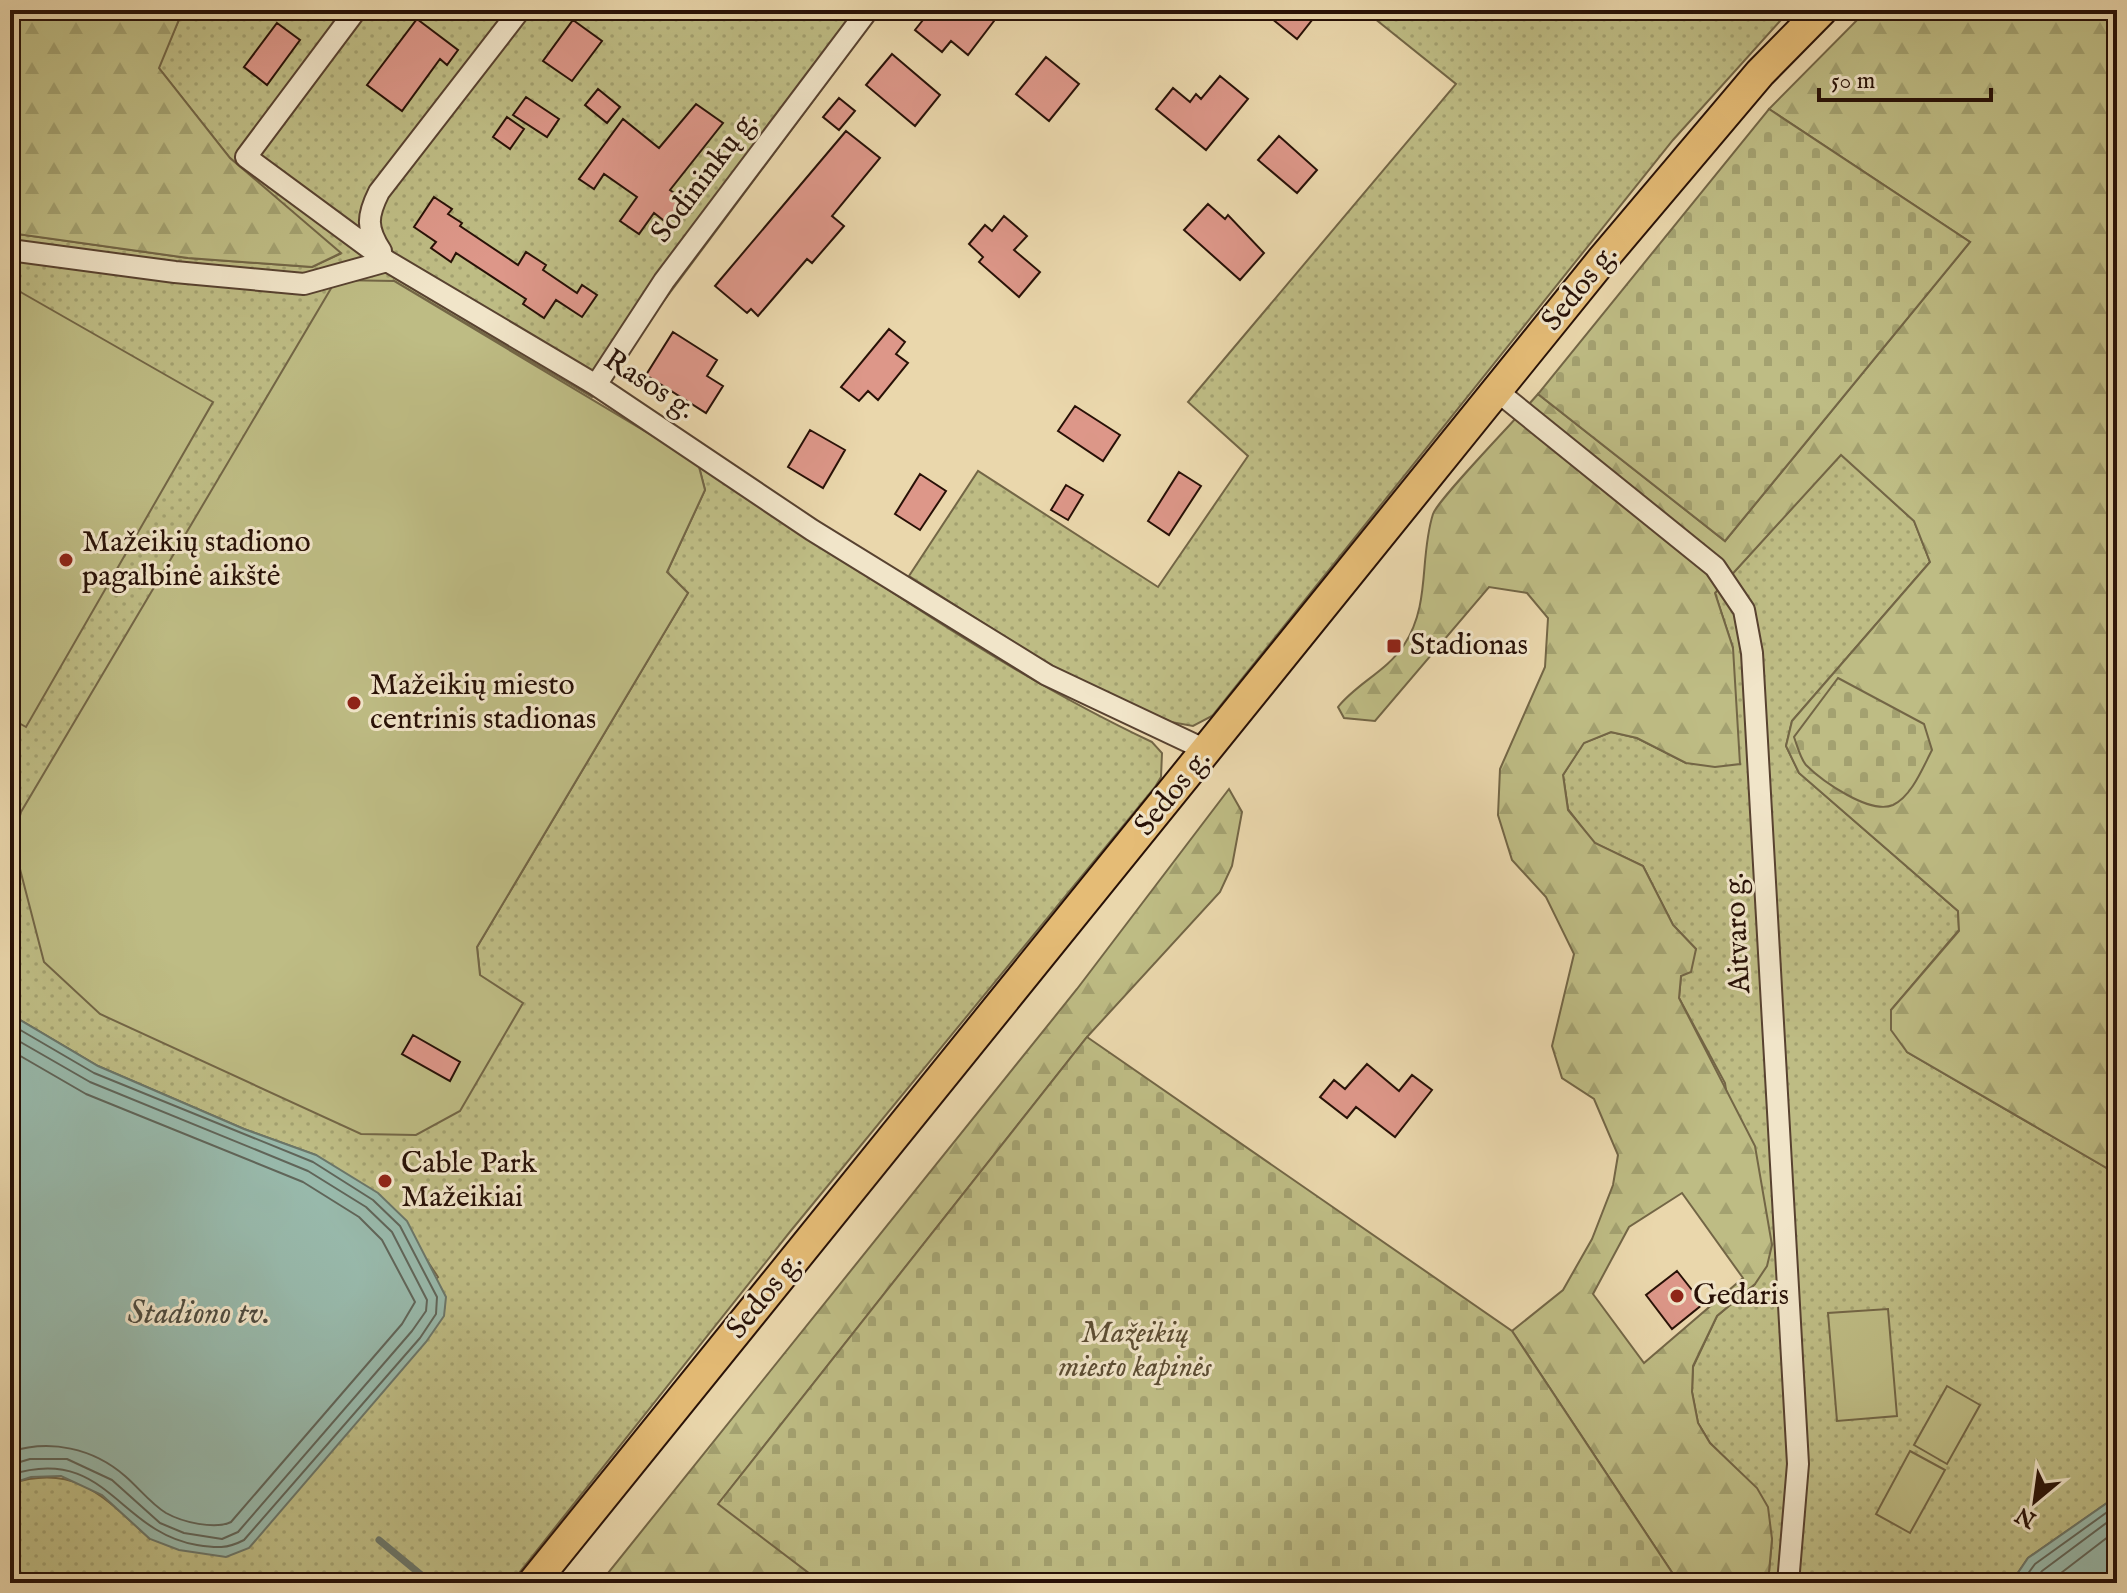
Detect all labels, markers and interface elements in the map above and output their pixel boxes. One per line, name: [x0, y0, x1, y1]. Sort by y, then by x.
scale bar: [1819, 52, 1991, 102]
text: 50 m: [1831, 66, 1875, 97]
street label: Sodininkų g.: [643, 103, 767, 251]
street label: Sedos g.: [1533, 237, 1627, 339]
street label: Rasos g.: [596, 341, 702, 429]
place label: Mažeikių stadiono pagalbinė aikštė: [82, 524, 311, 596]
marker: Mažeikių stadiono pagalbinė aikštė: [57, 551, 75, 569]
place label: Stadionas: [1410, 627, 1528, 665]
marker: Stadionas: [1385, 637, 1403, 655]
place label: Mažeikių miesto centrinis stadionas: [370, 667, 596, 739]
marker: Mažeikių miesto centrinis stadionas: [345, 694, 363, 712]
street label: Sedos g.: [1126, 742, 1220, 844]
street label: Aitvaro g.: [1716, 872, 1760, 995]
place label: Cable Park Mažeikiai: [401, 1145, 538, 1217]
marker: Cable Park Mažeikiai: [376, 1172, 394, 1190]
street label: Sedos g.: [718, 1245, 812, 1347]
place label: Gedaris: [1693, 1277, 1789, 1315]
marker: Gedaris: [1668, 1287, 1686, 1305]
water label: Stadiono tv.: [127, 1294, 271, 1335]
park label: Mažeikių miesto kapinės: [1058, 1315, 1212, 1387]
north arrow: [1995, 1461, 2075, 1541]
text: N: [2011, 1500, 2042, 1534]

